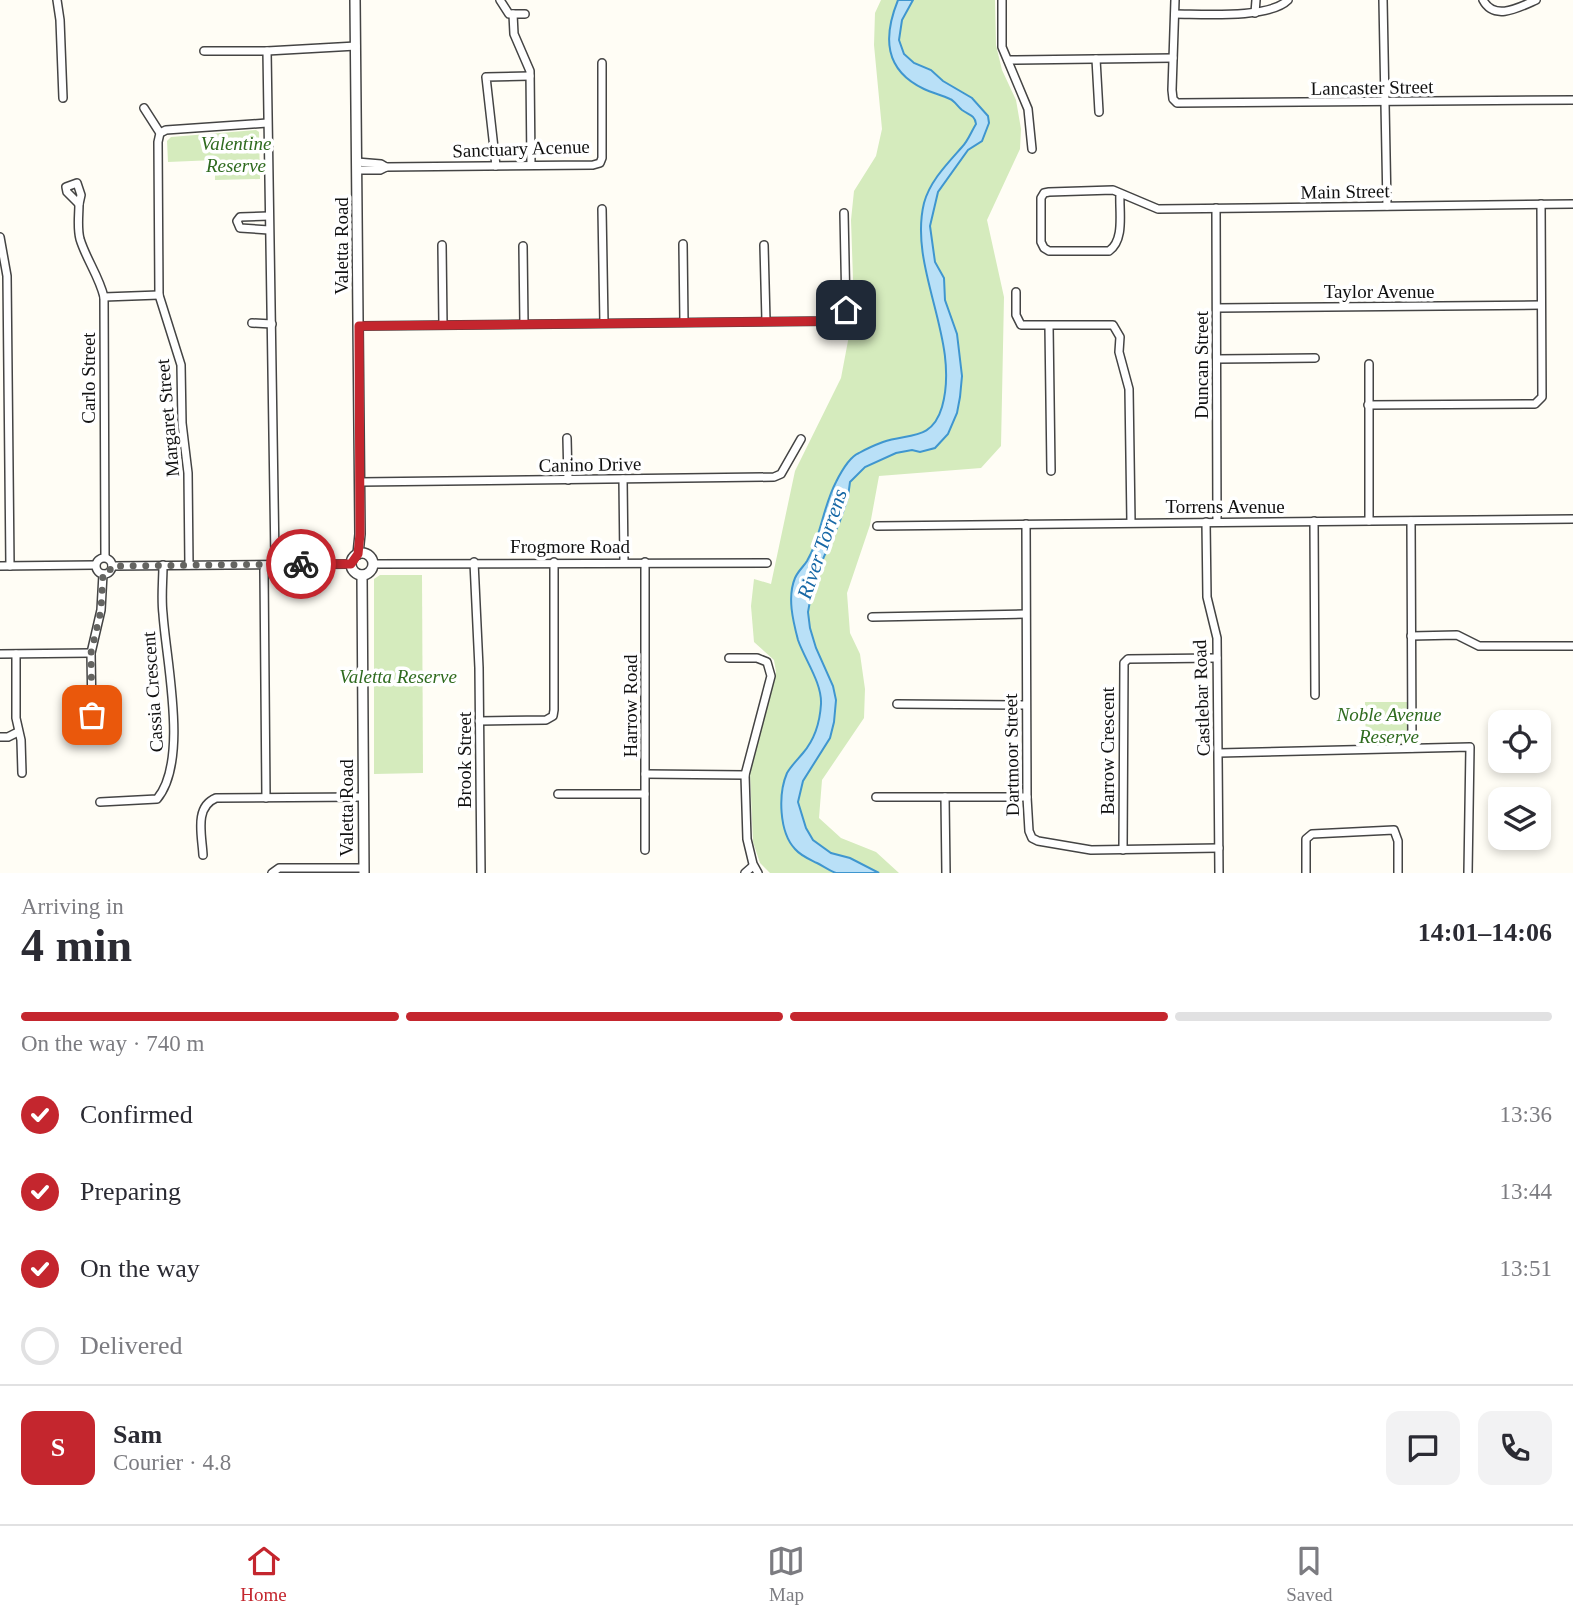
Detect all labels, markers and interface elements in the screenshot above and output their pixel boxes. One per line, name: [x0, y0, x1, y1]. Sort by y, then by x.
street label: Lancaster Street: [1310, 76, 1434, 99]
park label: Valentine Reserve: [201, 133, 271, 176]
street label: Sanctuary Acenue: [452, 136, 590, 161]
street label: Main Street: [1300, 180, 1390, 203]
street label: Valetta Road: [331, 197, 352, 295]
pin: [816, 280, 876, 340]
street label: Taylor Avenue: [1324, 281, 1434, 302]
icon: home: [827, 291, 865, 329]
street label: Duncan Street: [1191, 310, 1212, 419]
street label: Carlo Street: [78, 332, 99, 424]
street label: Margaret Street: [152, 357, 183, 478]
street label: Canino Drive: [538, 453, 642, 476]
water label: River Torrens: [792, 486, 852, 603]
street label: Torrens Avenue: [1165, 496, 1285, 517]
courier: [266, 529, 336, 599]
street label: Frogmore Road: [510, 536, 630, 557]
icon: bike: [282, 545, 320, 583]
street label: Cassia Crescent: [138, 630, 167, 753]
street label: Castlebar Road: [1189, 639, 1214, 757]
street label: Harrow Road: [620, 654, 641, 757]
park label: Valetta Reserve: [339, 666, 457, 687]
pin: [62, 685, 122, 745]
street label: Barrow Crescent: [1097, 686, 1118, 815]
street label: Dartmoor Street: [1000, 693, 1023, 817]
icon: bag: [73, 696, 111, 734]
park label: Noble Avenue Reserve: [1336, 704, 1441, 747]
map controls: [1488, 710, 1551, 850]
button: locate: [1488, 710, 1551, 773]
street label: Brook Street: [454, 711, 475, 808]
street label: Valetta Road: [336, 759, 357, 857]
button: layers: [1488, 787, 1551, 850]
text: Arriving in: [21, 894, 124, 919]
text: 14:01–14:06: [1418, 918, 1552, 947]
text: 4 min: [21, 920, 132, 971]
text: On the way · 740 m: [21, 1031, 204, 1056]
icon: check: [21, 1096, 59, 1134]
text: Confirmed: [80, 1100, 193, 1129]
text: 13:36: [1500, 1102, 1552, 1127]
icon: check: [21, 1173, 59, 1211]
text: Preparing: [80, 1177, 181, 1206]
text: 13:44: [1500, 1179, 1552, 1204]
icon: check: [21, 1250, 59, 1288]
text: On the way: [80, 1254, 200, 1283]
text: 13:51: [1500, 1256, 1552, 1281]
text: Delivered: [80, 1331, 183, 1360]
button: chat: [1386, 1411, 1460, 1485]
button: phone: [1478, 1411, 1552, 1485]
text: Sam: [113, 1420, 162, 1449]
text: S: [51, 1433, 65, 1462]
text: Courier · 4.8: [113, 1450, 231, 1475]
tab: Home: [240, 1542, 287, 1606]
tab: Map: [767, 1542, 805, 1606]
tab: Saved: [1286, 1542, 1333, 1606]

